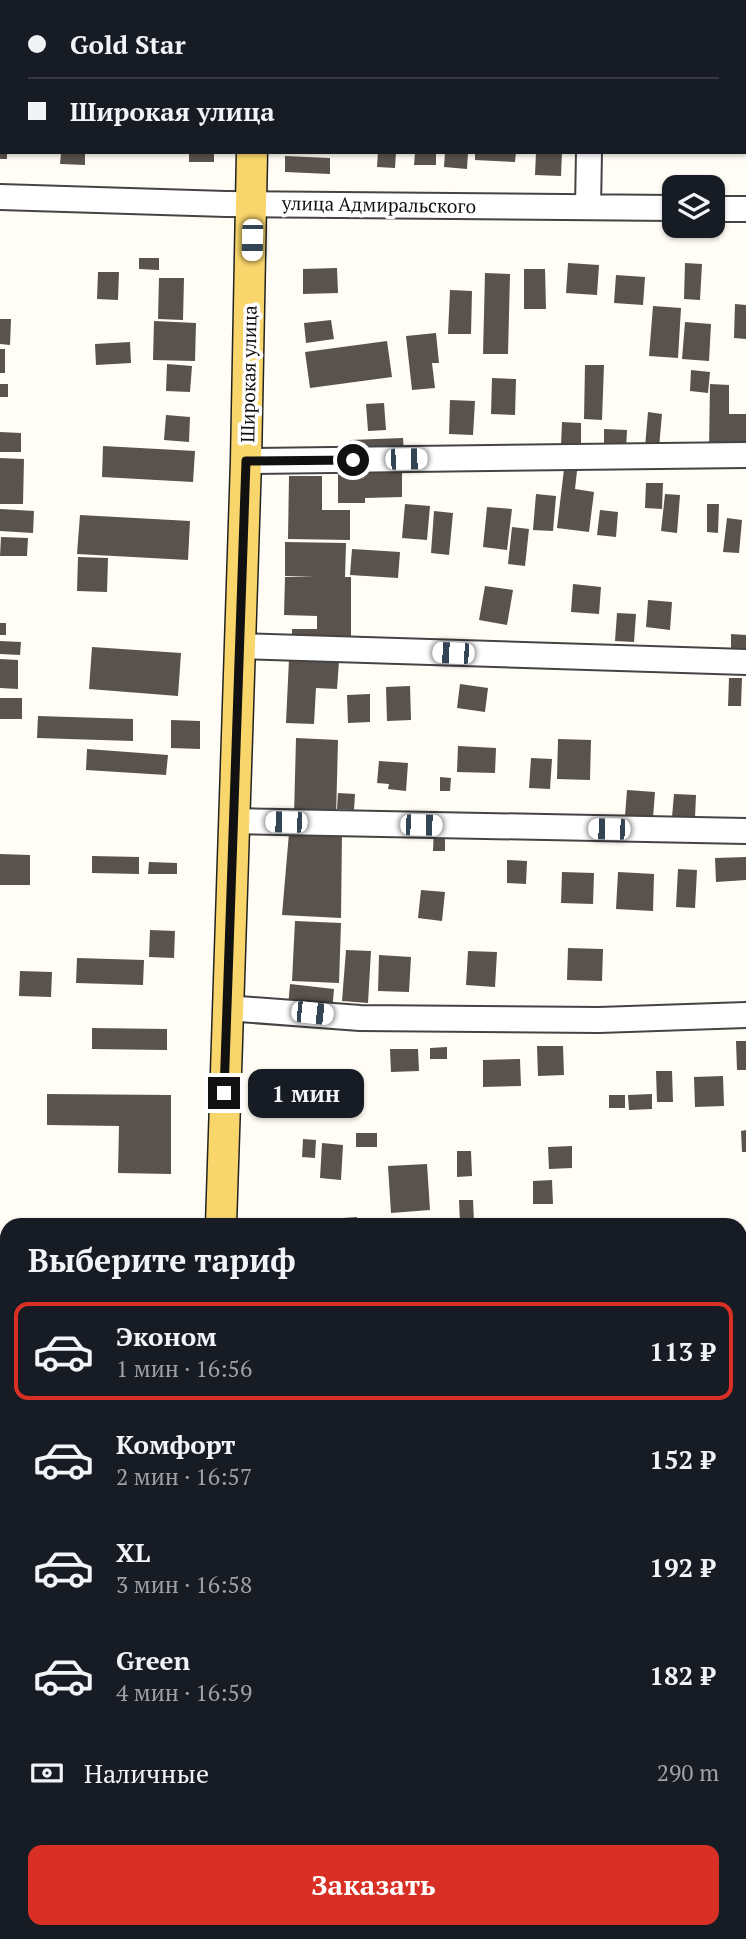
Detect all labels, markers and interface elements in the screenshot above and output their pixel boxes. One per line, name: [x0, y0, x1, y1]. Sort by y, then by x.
text: Gold Star: [70, 27, 186, 61]
text: Широкая улица: [70, 94, 275, 128]
map controls: [662, 175, 725, 238]
button: layers: [662, 175, 725, 238]
street label: улица Адмиральского: [281, 190, 476, 218]
car: [242, 219, 263, 261]
street label: Широкая улица: [234, 305, 262, 443]
route start: [337, 444, 369, 476]
car: [385, 448, 428, 470]
car: [432, 642, 475, 664]
car: [265, 811, 308, 833]
car: [400, 814, 443, 836]
car: [588, 818, 631, 840]
car: [291, 1000, 334, 1026]
callout: 1 мин: [248, 1068, 364, 1118]
route end: [208, 1077, 240, 1109]
text: 1 мин: [272, 1078, 340, 1109]
text: Выберите тариф: [28, 1239, 296, 1281]
text: Эконом: [116, 1319, 217, 1353]
icon: car: [32, 1320, 95, 1383]
text: 113 ₽: [649, 1334, 715, 1368]
text: 1 мин · 16:56: [116, 1353, 252, 1384]
text: Комфорт: [116, 1427, 235, 1461]
icon: car: [32, 1428, 95, 1491]
text: 152 ₽: [649, 1442, 715, 1476]
text: 2 мин · 16:57: [116, 1461, 252, 1492]
text: XL: [116, 1535, 150, 1569]
icon: car: [32, 1536, 95, 1599]
text: 192 ₽: [649, 1550, 715, 1584]
text: 3 мин · 16:58: [116, 1569, 252, 1600]
text: Green: [116, 1643, 190, 1677]
icon: car: [32, 1644, 95, 1707]
text: 182 ₽: [649, 1658, 715, 1692]
text: 4 мин · 16:59: [116, 1677, 252, 1708]
icon: cash: [28, 1754, 66, 1792]
text: Наличные: [84, 1756, 209, 1790]
text: 290 m: [657, 1757, 719, 1788]
button: Заказать: [28, 1845, 719, 1925]

